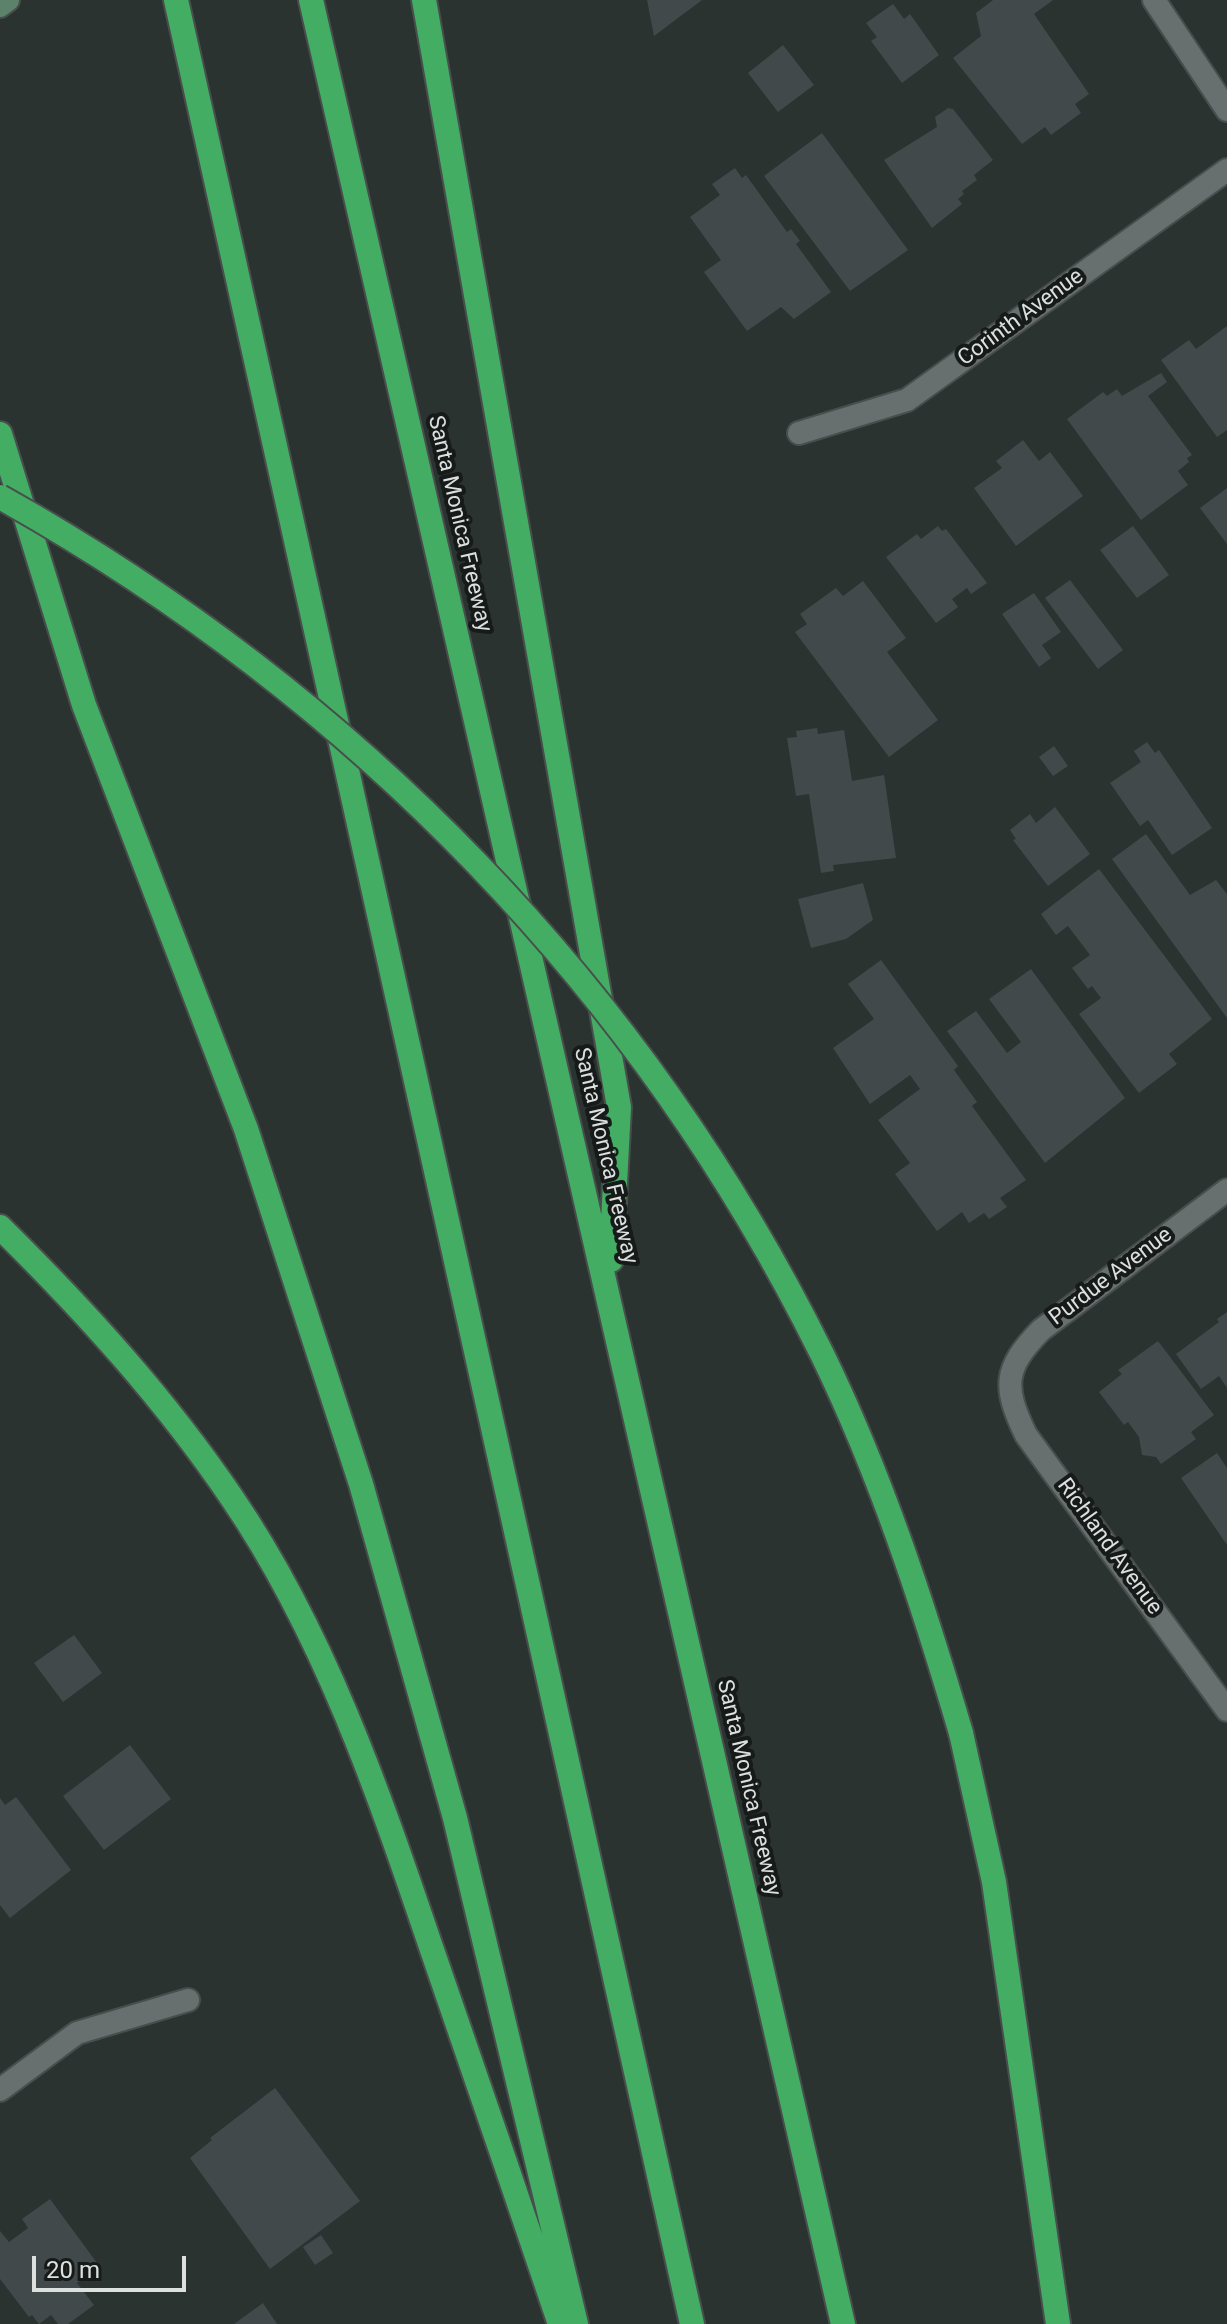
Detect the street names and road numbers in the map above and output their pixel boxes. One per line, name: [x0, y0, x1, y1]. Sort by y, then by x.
street label: Corinth Avenue: [953, 264, 1089, 372]
street label: Santa Monica Freeway: [421, 413, 497, 635]
street label: Santa Monica Freeway: [567, 1045, 643, 1267]
street label: Purdue Avenue: [1044, 1222, 1178, 1332]
street label: Richland Avenue: [1051, 1474, 1167, 1620]
street label: Santa Monica Freeway: [710, 1677, 786, 1899]

